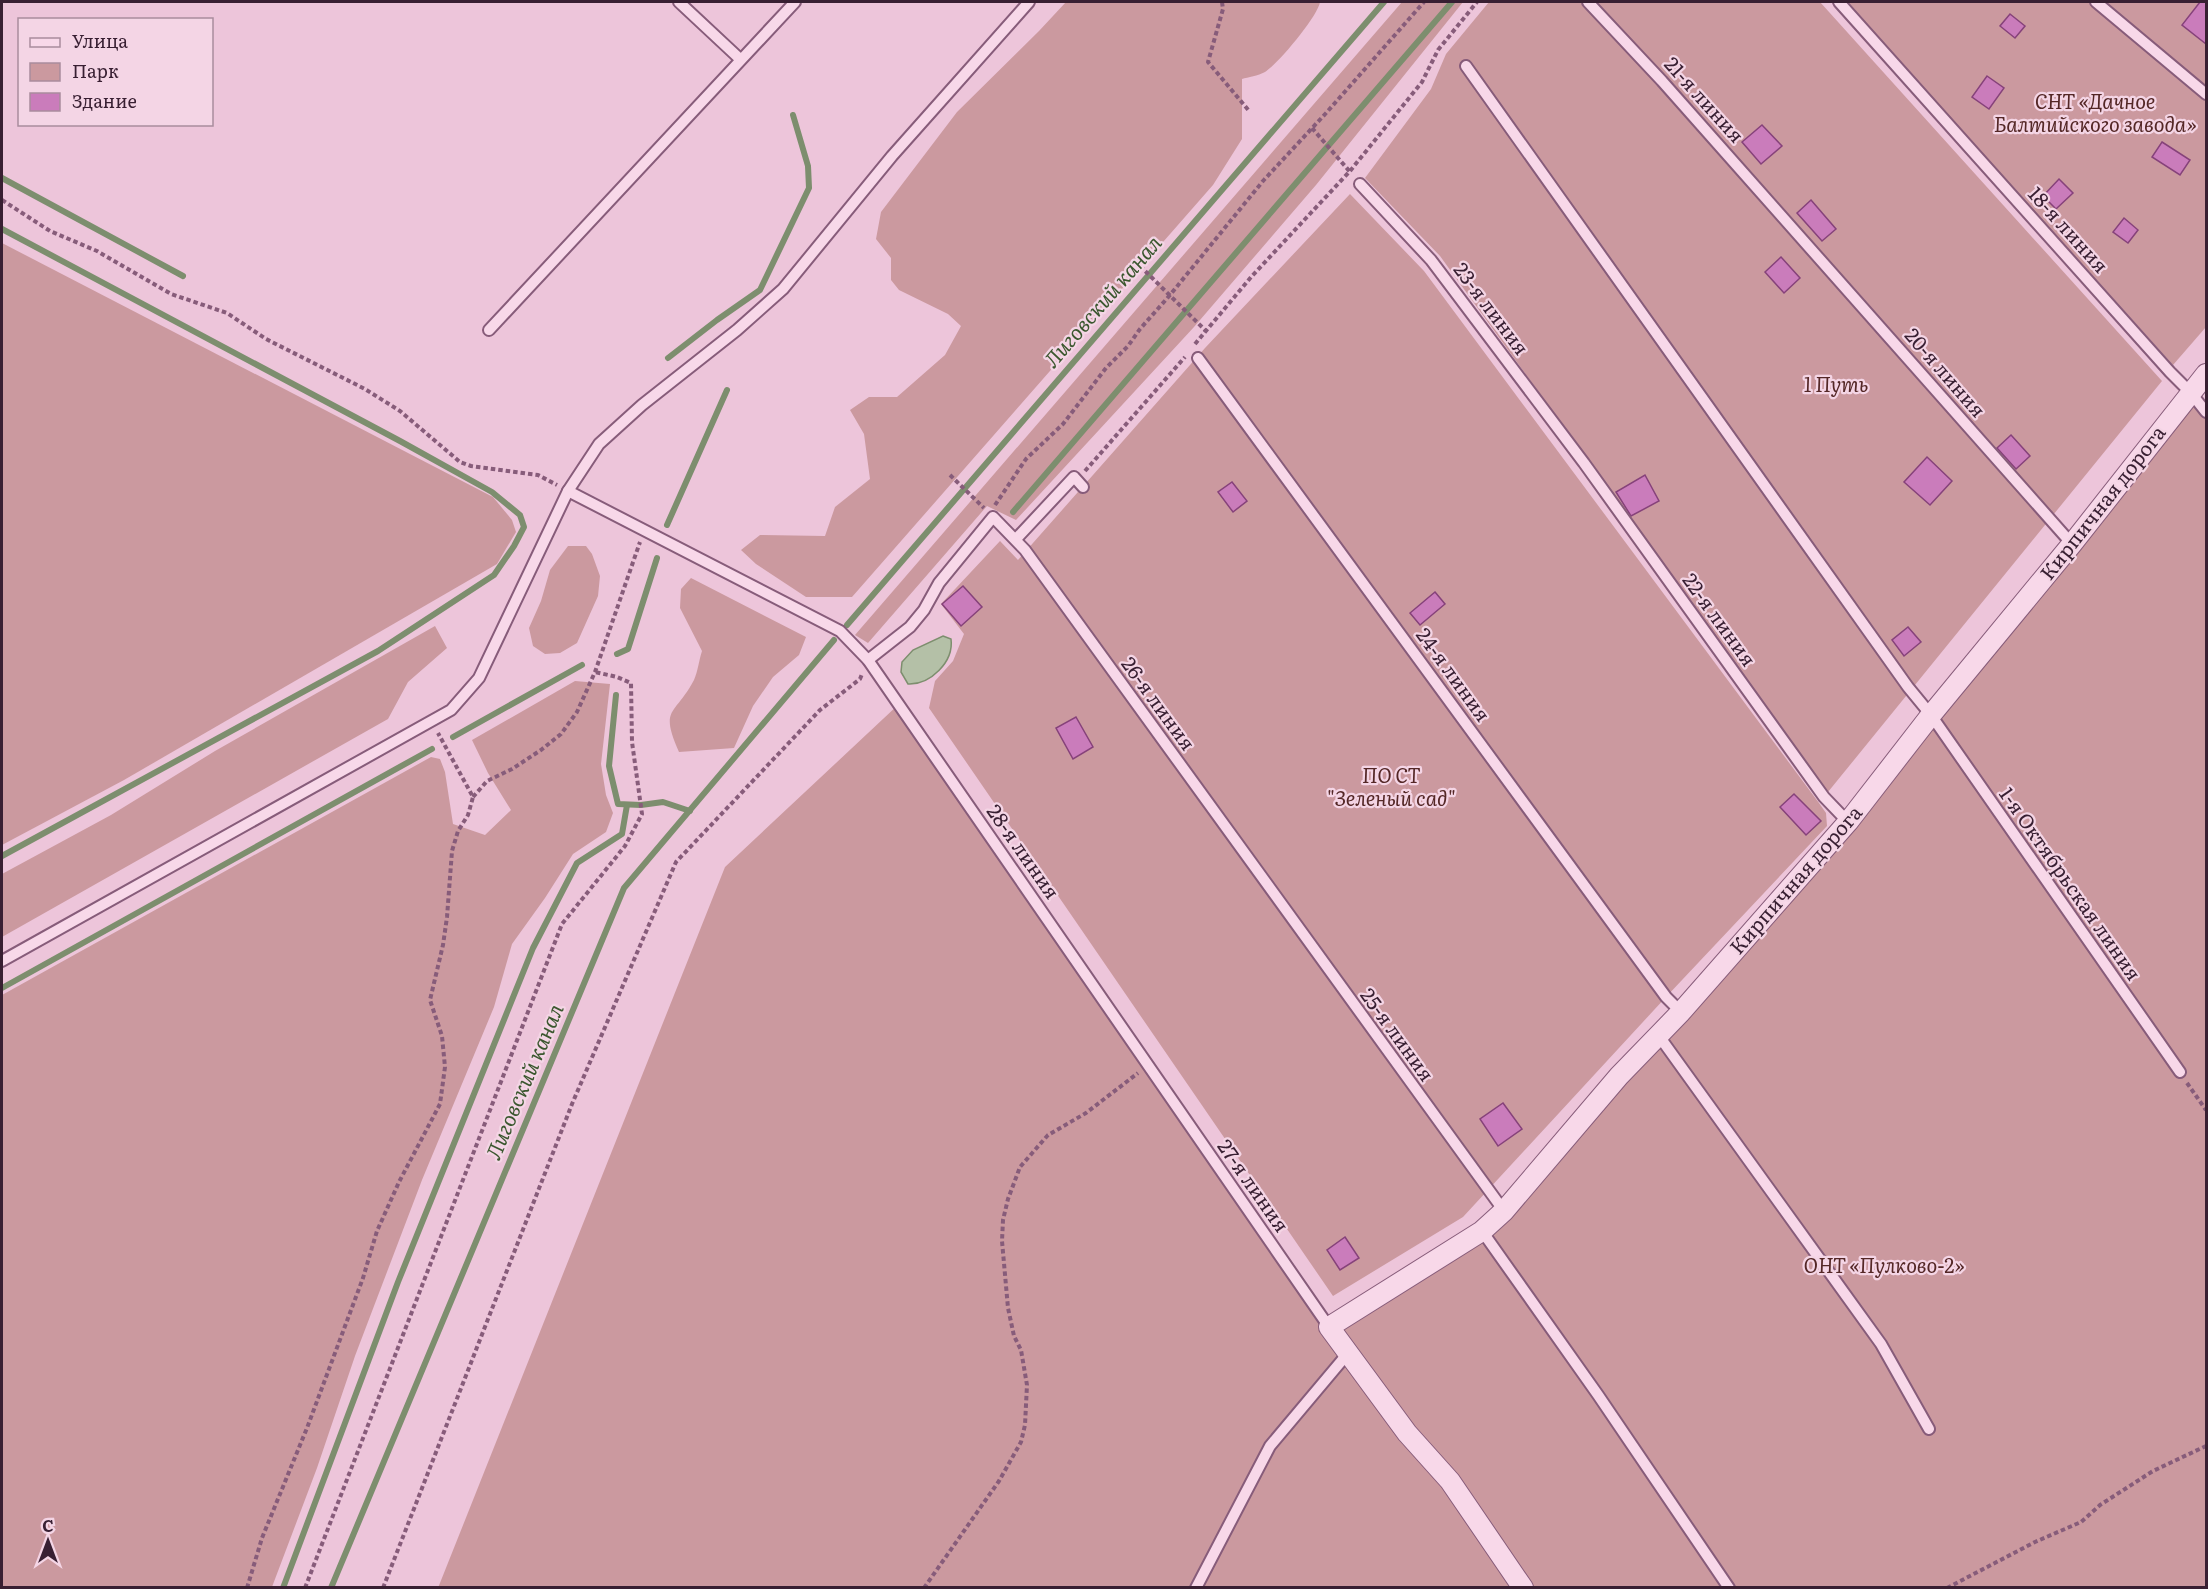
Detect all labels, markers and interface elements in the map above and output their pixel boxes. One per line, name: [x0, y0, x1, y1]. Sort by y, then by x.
legend: [18, 18, 213, 126]
text: Улица: [72, 27, 128, 54]
street label: 21-я линия: [1659, 49, 1752, 148]
text: Парк: [72, 57, 119, 84]
park label: СНТ «Дачное Балтийского завода»: [1994, 85, 2196, 138]
text: Здание: [72, 87, 137, 114]
street label: 18-я линия: [2022, 179, 2117, 279]
water label: Лиговский канал: [1035, 227, 1168, 373]
street label: 23-я линия: [1448, 255, 1538, 361]
street label: 20-я линия: [1899, 320, 1994, 423]
park label: 1 Путь: [1804, 368, 1868, 398]
street label: Кирпичная дорога: [2031, 418, 2172, 585]
street label: 22-я линия: [1677, 566, 1765, 672]
street label: 24-я линия: [1410, 621, 1499, 727]
street label: 26-я линия: [1115, 650, 1204, 756]
park label: ПО СТ "Зеленый сад": [1326, 759, 1456, 812]
street label: 1-я Октябрьская линия: [1993, 780, 2150, 986]
street label: 28-я линия: [981, 797, 1068, 904]
street label: Кирпичная дорога: [1721, 797, 1868, 960]
street label: 25-я линия: [1355, 981, 1443, 1087]
water label: Лиговский канал: [476, 998, 570, 1164]
street label: 27-я линия: [1212, 1132, 1298, 1237]
park label: ОНТ «Пулково-2»: [1804, 1249, 1964, 1279]
north arrow: [18, 1511, 78, 1571]
text: С: [42, 1513, 54, 1537]

